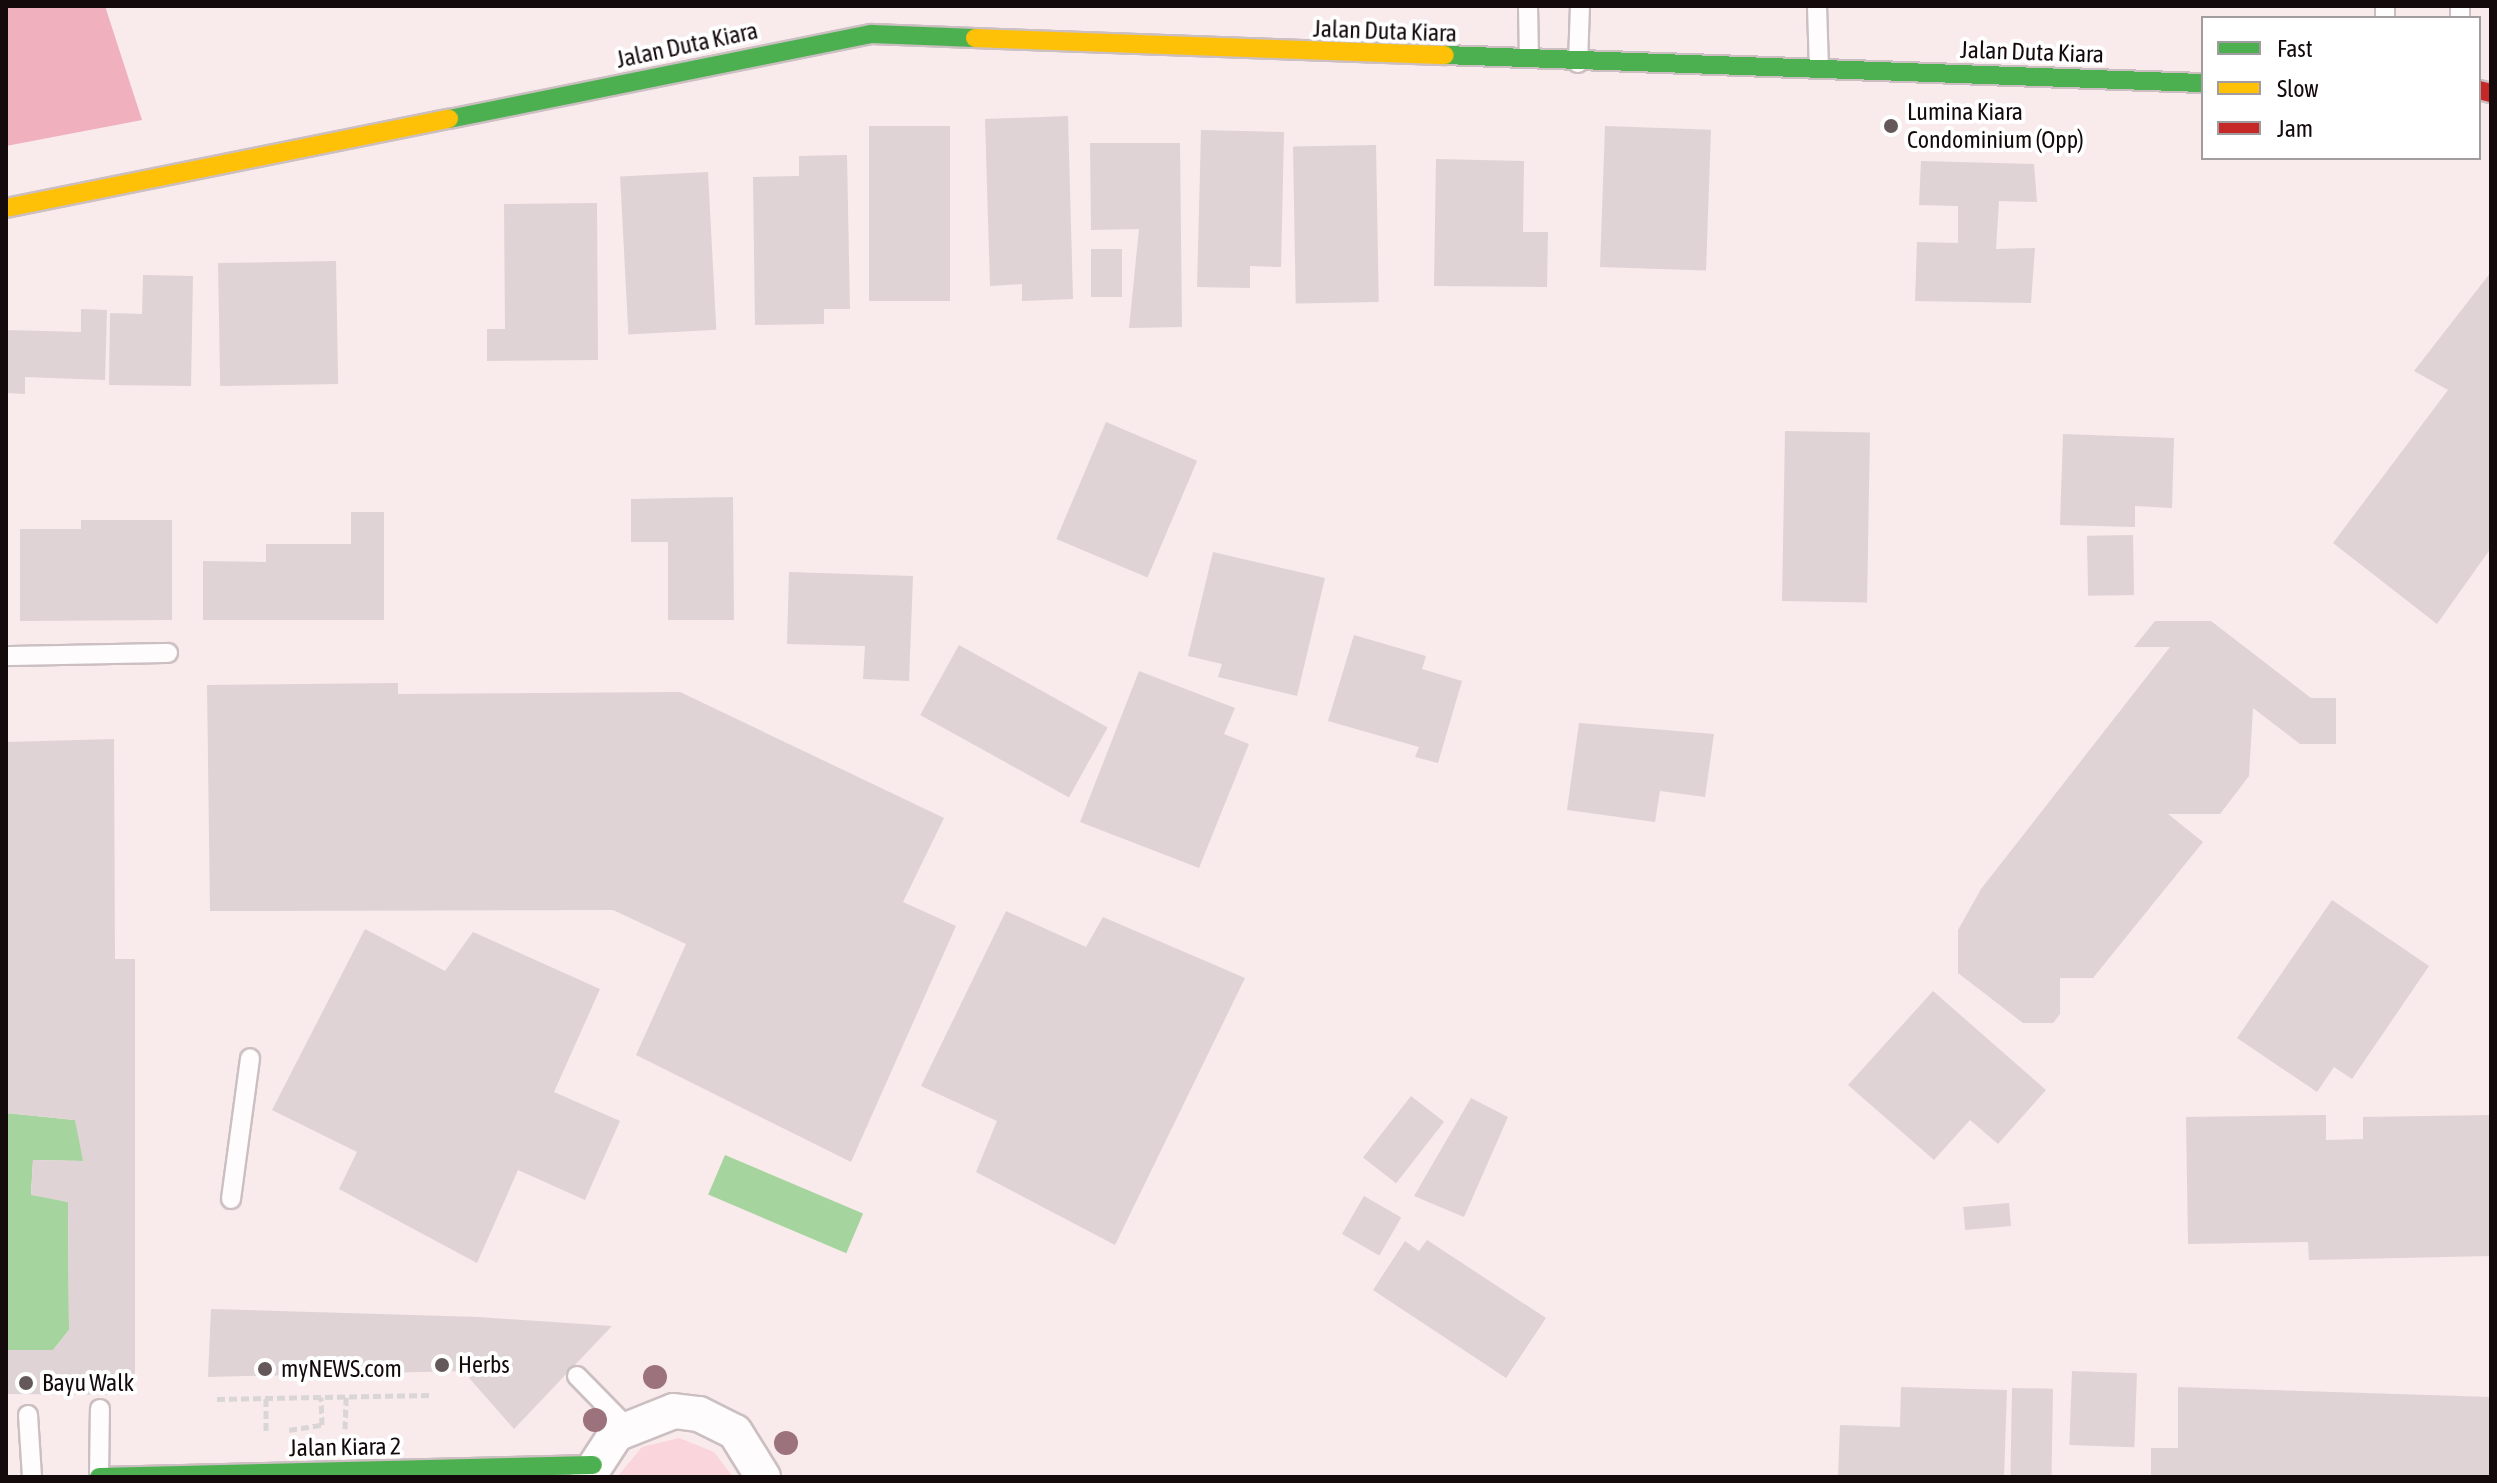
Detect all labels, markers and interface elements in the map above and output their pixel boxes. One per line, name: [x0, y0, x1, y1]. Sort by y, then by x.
street label: Jalan Duta Kiara: [1313, 14, 1457, 48]
street label: Jalan Duta Kiara: [614, 16, 760, 74]
legend: [2201, 16, 2481, 160]
street label: Jalan Duta Kiara: [1960, 35, 2104, 69]
text: Fast: [2277, 35, 2313, 62]
text: Slow: [2277, 75, 2319, 102]
place label: Lumina Kiara Condominium (Opp): [1907, 98, 2084, 154]
text: Jam: [2277, 115, 2313, 142]
marker: Lumina Kiara Condominium (Opp): [1882, 117, 1900, 135]
place label: Herbs: [458, 1351, 510, 1379]
place label: myNEWS.com: [281, 1355, 402, 1383]
marker: Herbs: [433, 1356, 451, 1374]
marker: myNEWS.com: [256, 1360, 274, 1378]
place label: Bayu Walk: [42, 1369, 134, 1397]
marker: Bayu Walk: [17, 1374, 35, 1392]
street label: Jalan Kiara 2: [289, 1432, 401, 1462]

